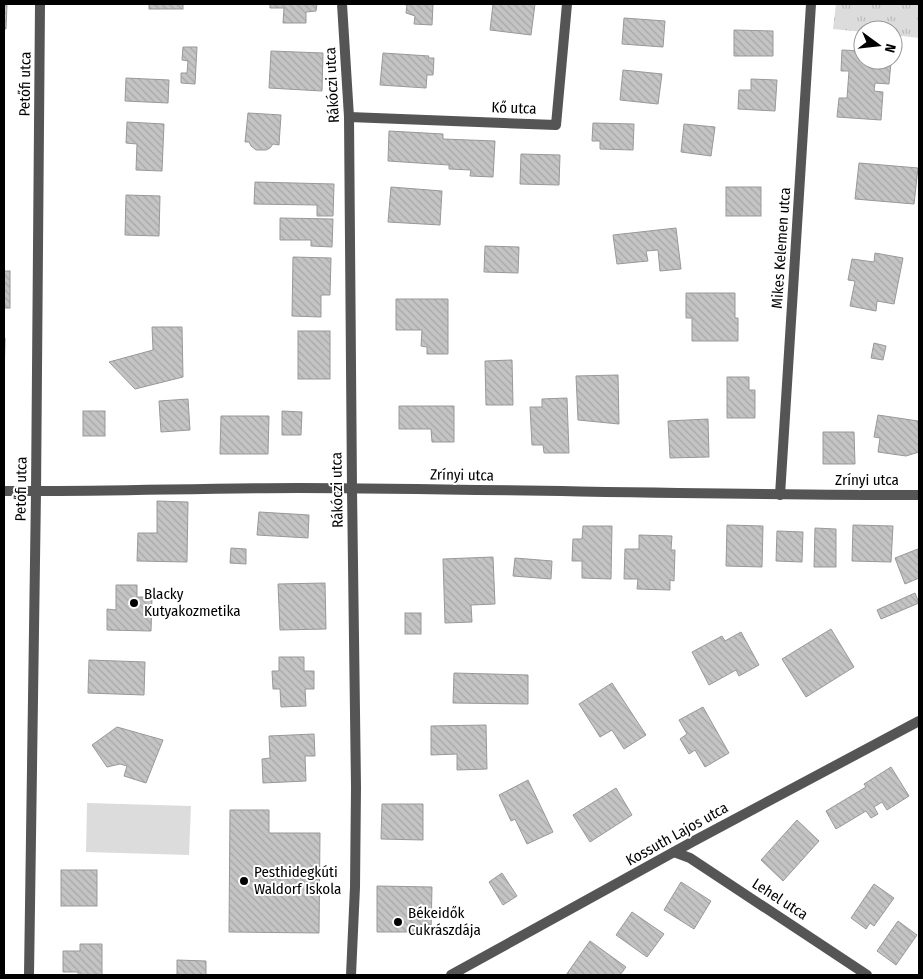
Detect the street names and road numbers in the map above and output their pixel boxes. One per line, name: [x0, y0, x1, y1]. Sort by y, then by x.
street label: Rákóczi utca: [321, 47, 343, 123]
street label: Petőfi utca: [15, 51, 35, 117]
street label: Kő utca: [491, 98, 537, 118]
street label: Mikes Kelemen utca: [768, 187, 794, 309]
street label: Rákóczi utca: [327, 452, 347, 528]
street label: Petőfi utca: [11, 456, 31, 522]
street label: Zrínyi utca: [430, 465, 494, 485]
street label: Zrínyi utca: [835, 471, 899, 489]
street label: Kossuth Lajos utca: [623, 799, 731, 869]
street label: Lehel utca: [749, 874, 811, 924]

